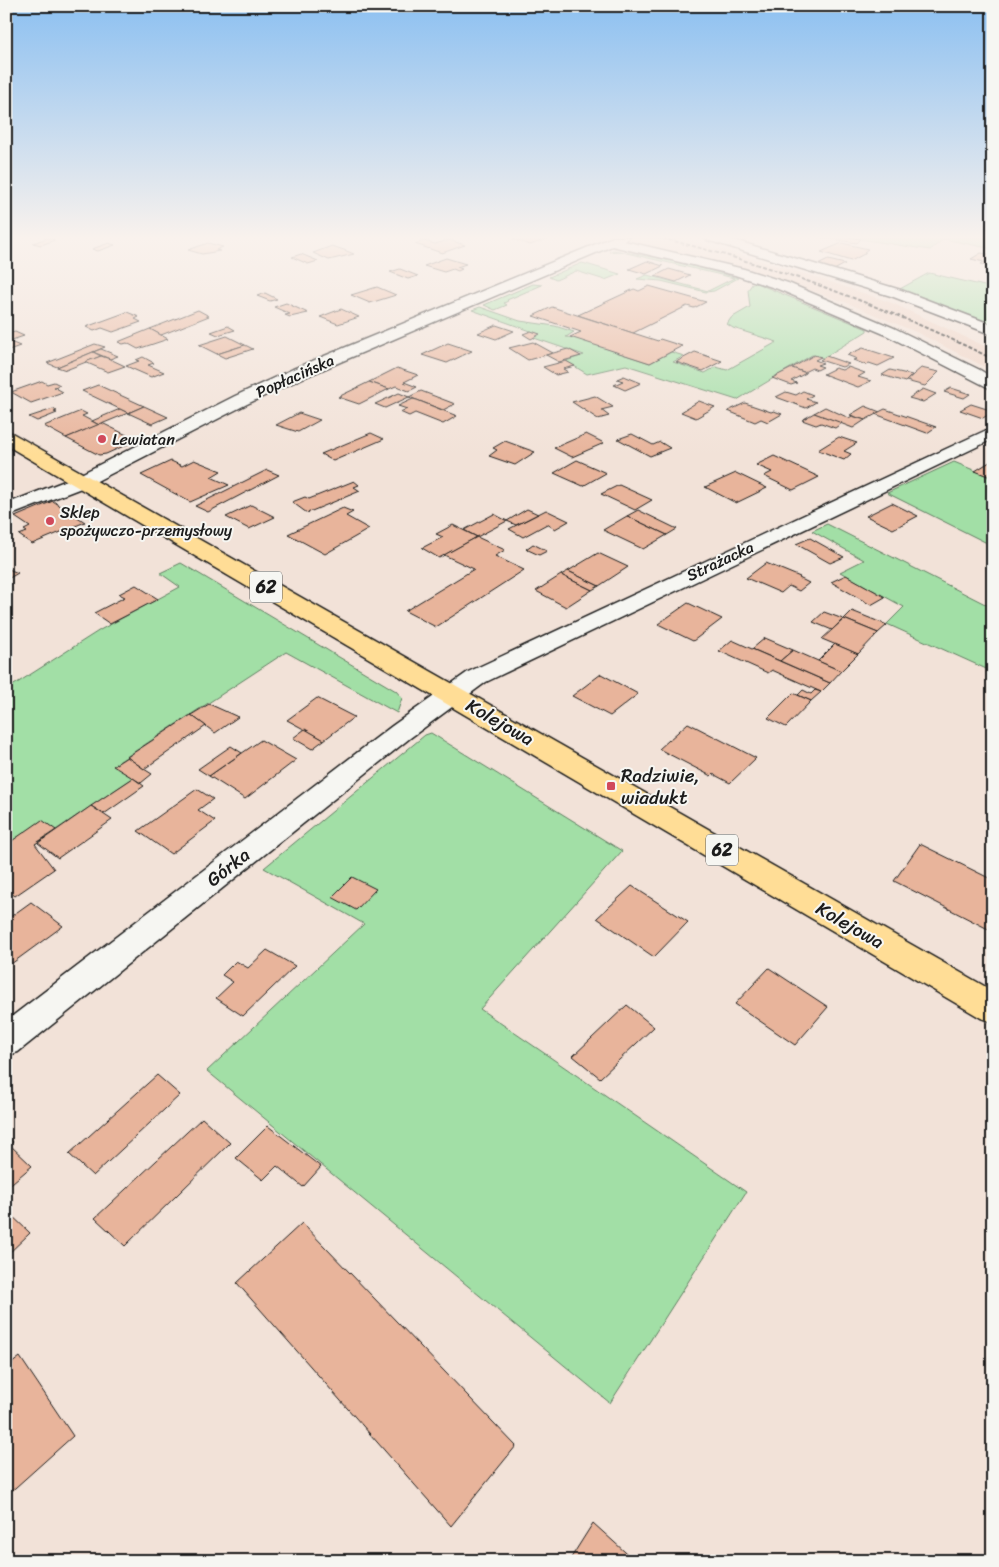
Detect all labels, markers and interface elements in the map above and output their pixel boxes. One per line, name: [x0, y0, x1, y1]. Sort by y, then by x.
street label: Popłacińska: [251, 346, 339, 406]
place label: Lewiatan: [112, 425, 175, 454]
marker: Lewiatan: [96, 433, 108, 445]
place label: Sklep spożywczo-przemysłowy: [59, 498, 233, 545]
marker: Sklep spożywczo-przemysłowy: [44, 515, 56, 527]
street label: Strażacka: [681, 533, 759, 589]
road number: 62: [250, 572, 282, 602]
street label: Kolejowa: [459, 689, 541, 755]
place label: Radziwie, wiadukt: [621, 759, 700, 814]
marker: Radziwie, wiadukt: [605, 780, 617, 792]
road number: 62: [706, 834, 738, 866]
street label: Górka: [199, 839, 258, 895]
street label: Kolejowa: [809, 892, 891, 958]

